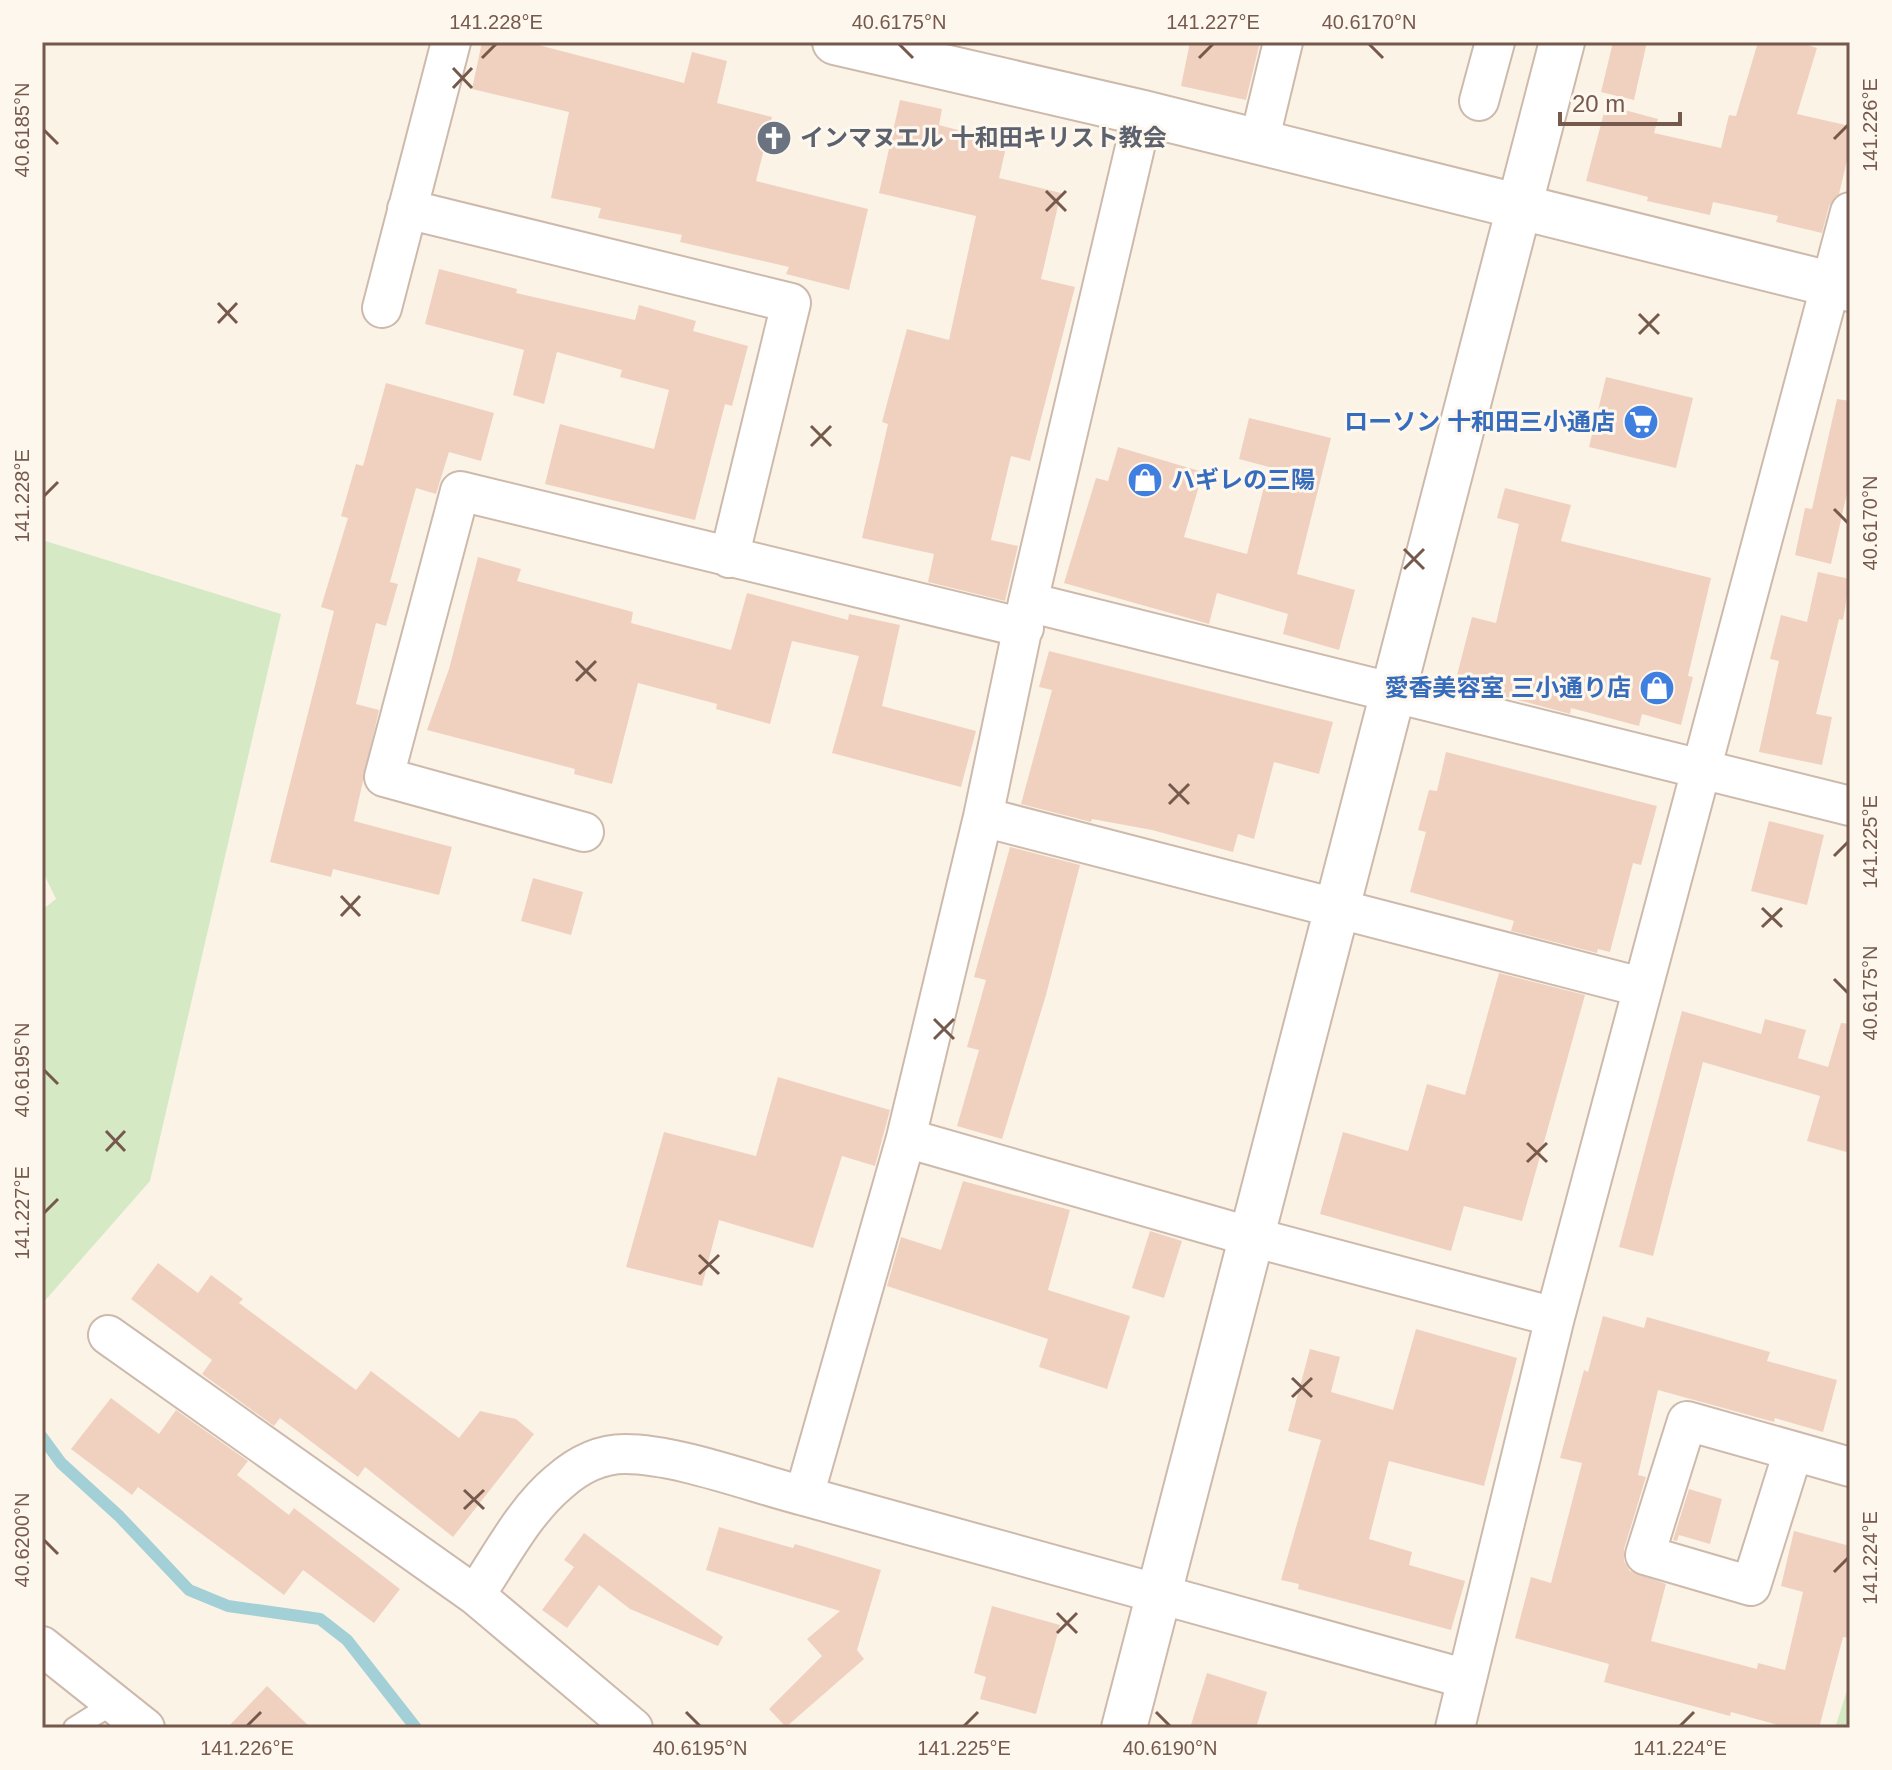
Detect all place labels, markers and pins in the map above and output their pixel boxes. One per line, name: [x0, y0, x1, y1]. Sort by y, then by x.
church icon: インマヌエル 十和田キリスト教会: [755, 119, 793, 157]
place label: インマヌエル 十和田キリスト教会: [800, 124, 1167, 151]
supermarket icon: ローソン 十和田三小通店: [1622, 403, 1660, 441]
place label: ローソン 十和田三小通店: [1344, 408, 1615, 435]
shop icon: ハギレの三陽: [1126, 461, 1164, 499]
place label: ハギレの三陽: [1171, 466, 1315, 493]
shop icon: 愛香美容室 三小通り店: [1638, 669, 1676, 707]
place label: 愛香美容室 三小通り店: [1384, 674, 1631, 701]

